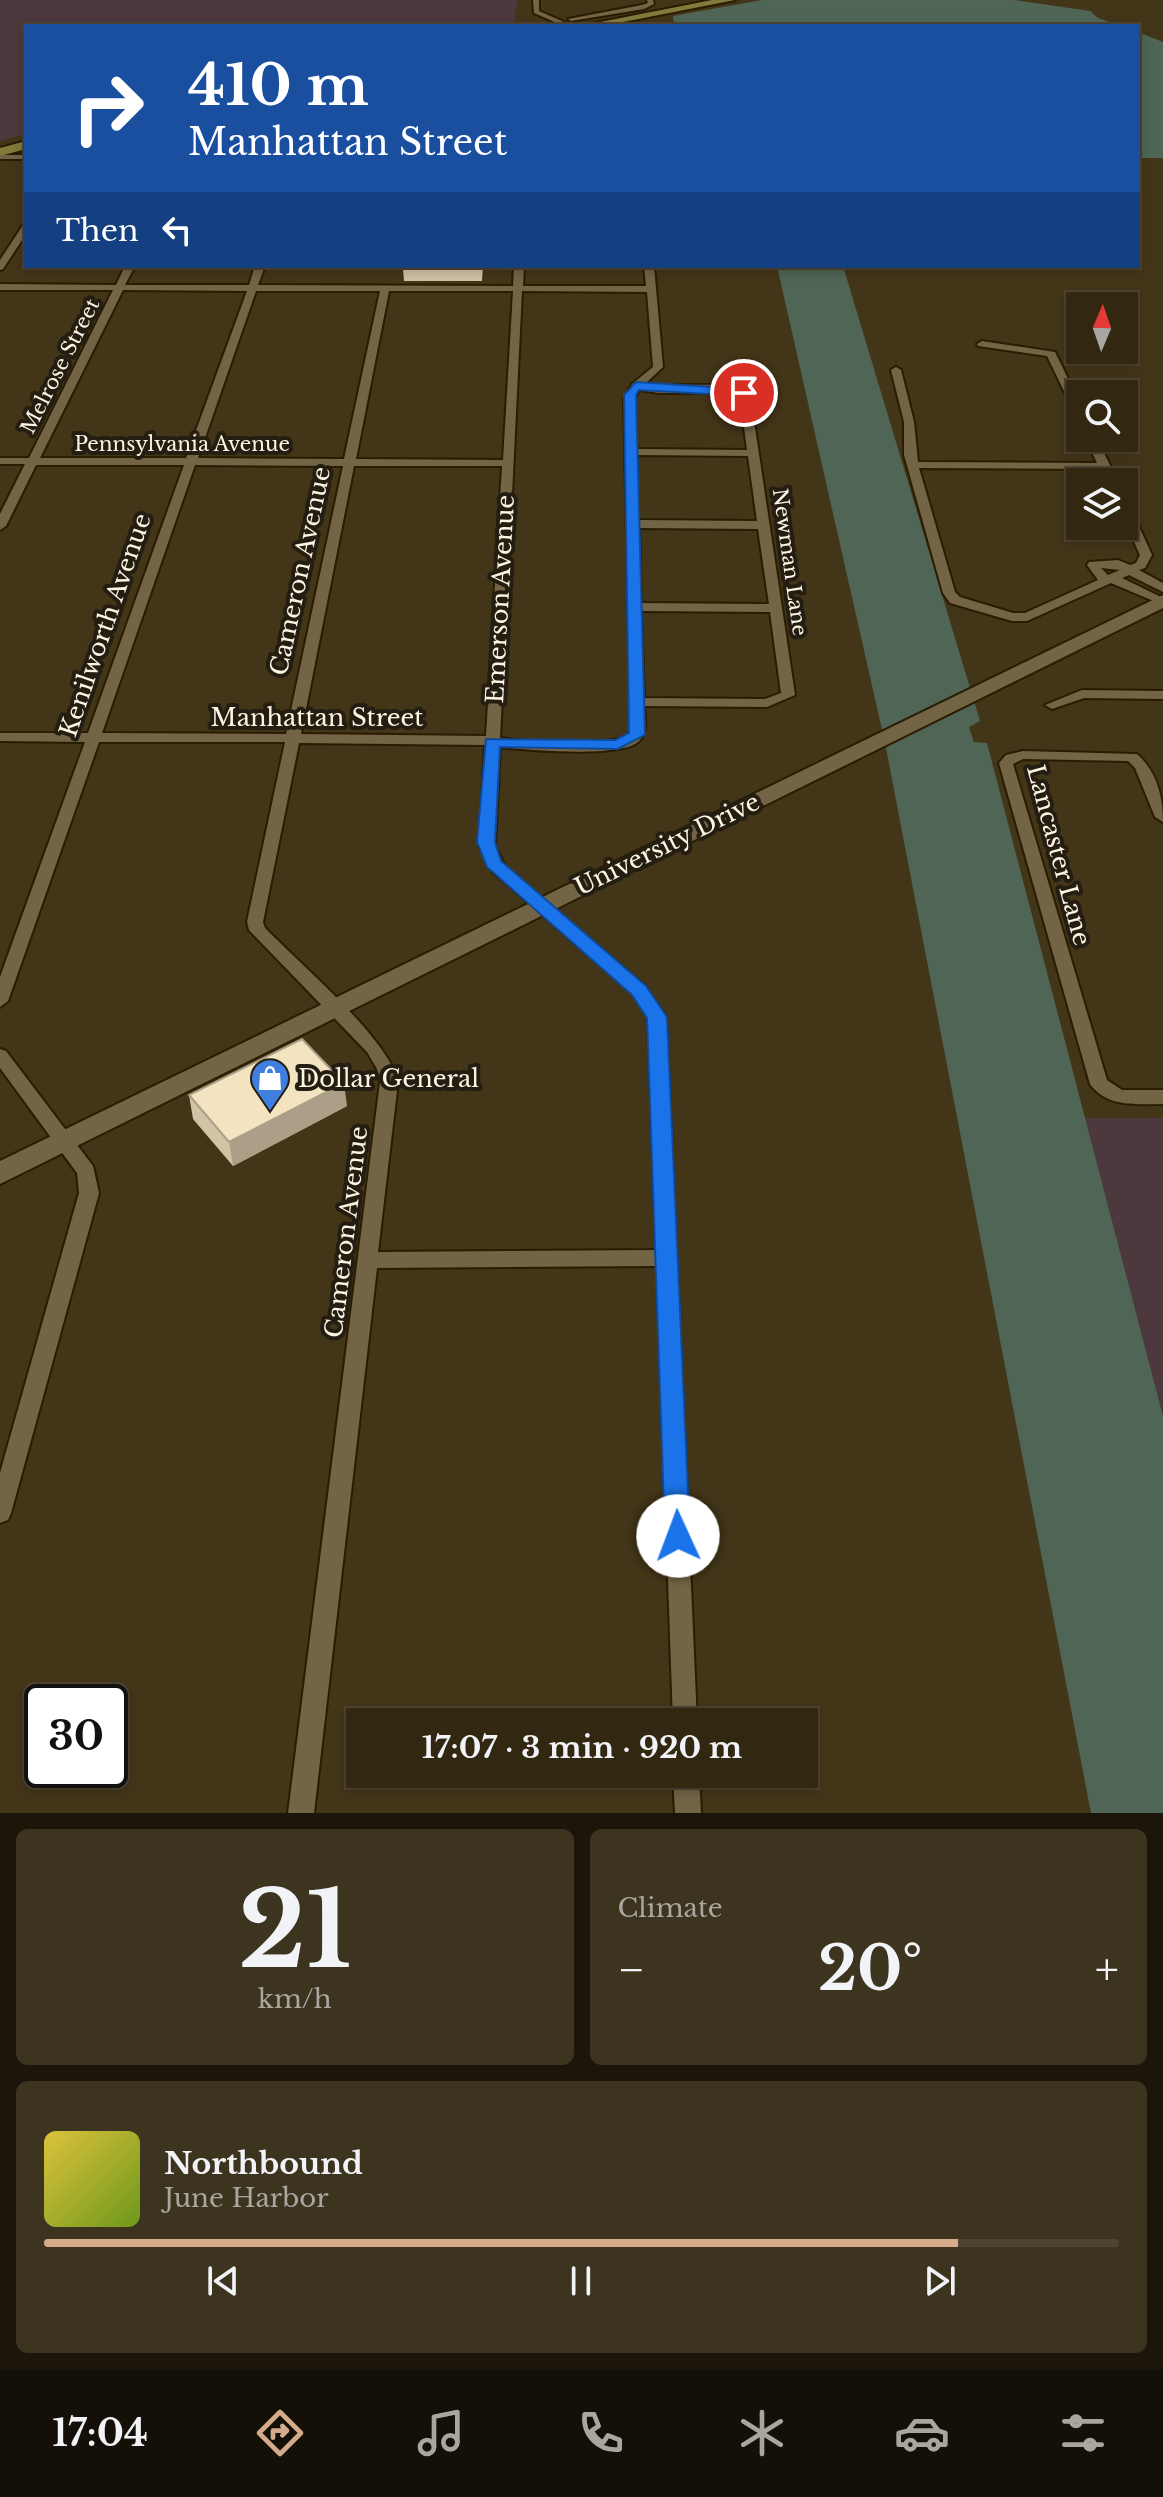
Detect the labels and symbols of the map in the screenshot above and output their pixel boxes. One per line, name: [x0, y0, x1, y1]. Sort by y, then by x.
north arrow: [1066, 292, 1138, 364]
street label: Melrose Street: [16, 294, 105, 437]
pin: [710, 359, 778, 427]
street label: Pennsylvania Avenue: [74, 432, 290, 456]
street label: Cameron Avenue: [264, 464, 336, 678]
street label: Newman Lane: [768, 487, 812, 637]
street label: Emerson Avenue: [480, 494, 520, 704]
street label: Kenilworth Avenue: [53, 509, 157, 741]
street label: Manhattan Street: [211, 703, 423, 732]
street label: Lancaster Lane: [1021, 761, 1097, 949]
street label: University Drive: [570, 787, 764, 901]
shop icon: Dollar General: [249, 1057, 291, 1112]
place label: Dollar General: [298, 1064, 479, 1093]
street label: Cameron Avenue: [319, 1125, 373, 1339]
position arrow: [636, 1494, 720, 1578]
speed limit sign: 30: [24, 1684, 128, 1788]

